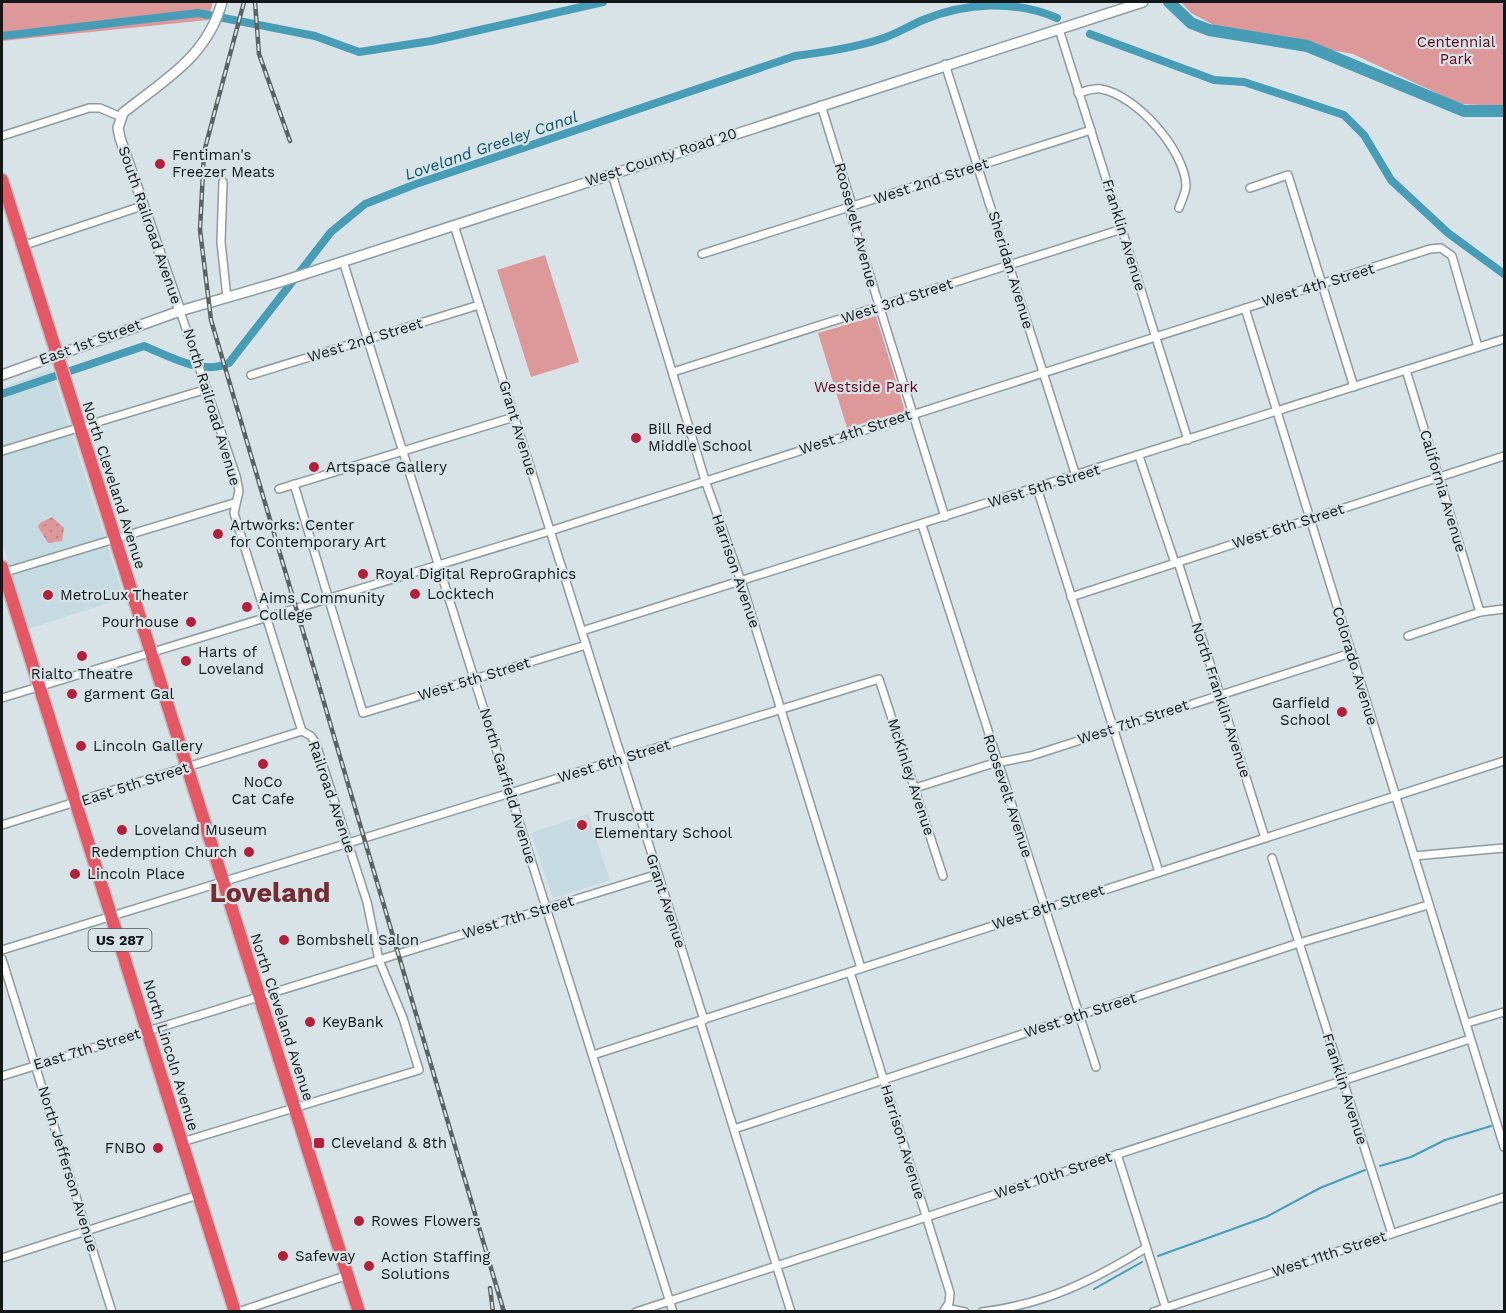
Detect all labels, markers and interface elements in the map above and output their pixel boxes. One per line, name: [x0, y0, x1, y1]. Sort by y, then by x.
park label: Centennial Park: [1417, 33, 1496, 68]
water label: Loveland Greeley Canal: [402, 107, 580, 184]
street label: West County Road 20: [583, 124, 739, 190]
street label: South Railroad Avenue: [114, 144, 186, 306]
place label: Fentiman's Freezer Meats: [172, 146, 275, 181]
street label: West 2nd Street: [871, 154, 991, 208]
marker: Fentiman's Freezer Meats: [153, 157, 167, 171]
street label: Roosevelt Avenue: [831, 161, 881, 289]
street label: Franklin Avenue: [1098, 177, 1150, 293]
street label: Sheridan Avenue: [984, 209, 1038, 331]
street label: West 4th Street: [1259, 259, 1377, 311]
street label: West 3rd Street: [839, 274, 956, 328]
street label: West 2nd Street: [305, 314, 425, 366]
street label: East 1st Street: [36, 315, 144, 369]
street label: North Railroad Avenue: [179, 326, 245, 488]
street label: Grant Avenue: [495, 378, 541, 478]
park label: Westside Park: [814, 378, 919, 396]
street label: North Cleveland Avenue: [78, 399, 150, 571]
street label: West 4th Street: [797, 405, 914, 459]
place label: Bill Reed Middle School: [648, 420, 752, 455]
street label: California Avenue: [1416, 428, 1470, 554]
marker: Bill Reed Middle School: [629, 431, 643, 445]
place label: Artspace Gallery: [326, 458, 447, 476]
marker: Artspace Gallery: [307, 460, 321, 474]
street label: West 5th Street: [986, 460, 1103, 512]
street label: West 6th Street: [1230, 499, 1347, 553]
street label: Harrison Avenue: [708, 512, 764, 630]
place label: Artworks: Center for Contemporary Art: [230, 516, 387, 551]
marker: Artworks: Center for Contemporary Art: [211, 527, 225, 541]
place label: Royal Digital ReproGraphics: [375, 565, 576, 583]
marker: Royal Digital ReproGraphics: [356, 567, 370, 581]
place label: Locktech: [427, 585, 494, 603]
place label: MetroLux Theater: [60, 586, 189, 604]
marker: Locktech: [408, 587, 422, 601]
marker: MetroLux Theater: [41, 588, 55, 602]
place label: Aims Community College: [259, 589, 385, 624]
marker: Aims Community College: [240, 600, 254, 614]
street label: Colorado Avenue: [1328, 604, 1382, 728]
place label: Pourhouse: [102, 613, 179, 631]
marker: Pourhouse: [184, 615, 198, 629]
street label: North Franklin Avenue: [1187, 620, 1255, 780]
place label: Harts of Loveland: [198, 643, 264, 678]
marker: Rialto Theatre: [75, 649, 89, 663]
street label: West 5th Street: [416, 653, 533, 705]
marker: Harts of Loveland: [179, 654, 193, 668]
place label: Rialto Theatre: [31, 665, 133, 683]
place label: garment Gal: [84, 685, 174, 703]
marker: garment Gal: [65, 687, 79, 701]
place label: Garfield School: [1272, 694, 1330, 729]
street label: West 7th Street: [1075, 695, 1191, 748]
marker: Garfield School: [1335, 705, 1349, 719]
street label: North Garfield Avenue: [476, 706, 540, 866]
street label: McKinley Avenue: [884, 716, 938, 838]
street label: Roosevelt Avenue: [980, 732, 1036, 860]
street label: West 6th Street: [556, 735, 673, 787]
place label: Lincoln Gallery: [93, 737, 203, 755]
marker: Lincoln Gallery: [74, 739, 88, 753]
street label: Railroad Avenue: [304, 739, 360, 855]
marker: NoCo Cat Cafe: [256, 757, 270, 771]
street label: East 5th Street: [79, 758, 192, 810]
place label: NoCo Cat Cafe: [232, 773, 294, 808]
place label: Truscott Elementary School: [594, 807, 733, 842]
marker: Truscott Elementary School: [575, 818, 589, 832]
place label: Loveland Museum: [134, 821, 267, 839]
marker: Loveland Museum: [115, 823, 129, 837]
place label: Redemption Church: [91, 843, 237, 861]
marker: Redemption Church: [242, 845, 256, 859]
street label: Grant Avenue: [642, 851, 690, 951]
place label: Lincoln Place: [87, 865, 185, 883]
marker: Lincoln Place: [68, 867, 82, 881]
district label: Loveland: [210, 877, 330, 909]
street label: West 8th Street: [990, 880, 1107, 934]
street label: West 7th Street: [460, 891, 577, 942]
road number: US 287: [88, 929, 152, 951]
street label: North Cleveland Avenue: [246, 931, 318, 1103]
place label: Bombshell Salon: [296, 931, 419, 949]
marker: Bombshell Salon: [277, 933, 291, 947]
street label: North Lincoln Avenue: [139, 977, 203, 1133]
street label: West 9th Street: [1022, 988, 1139, 1042]
place label: KeyBank: [322, 1013, 384, 1031]
marker: KeyBank: [303, 1015, 317, 1029]
street label: East 7th Street: [31, 1024, 143, 1074]
street label: Franklin Avenue: [1318, 1031, 1372, 1147]
street label: Harrison Avenue: [877, 1082, 929, 1202]
street label: North Jefferson Avenue: [34, 1084, 102, 1254]
place label: Cleveland & 8th: [331, 1134, 447, 1152]
marker: Cleveland & 8th: [312, 1136, 326, 1150]
place label: FNBO: [105, 1139, 146, 1157]
marker: FNBO: [151, 1141, 165, 1155]
street label: West 10th Street: [992, 1147, 1115, 1203]
place label: Rowes Flowers: [371, 1212, 481, 1230]
marker: Rowes Flowers: [352, 1214, 366, 1228]
street label: West 11th Street: [1270, 1227, 1389, 1281]
place label: Safeway: [295, 1247, 355, 1265]
place label: Action Staffing Solutions: [381, 1248, 490, 1283]
marker: Safeway: [276, 1249, 290, 1263]
marker: Action Staffing Solutions: [362, 1259, 376, 1273]

